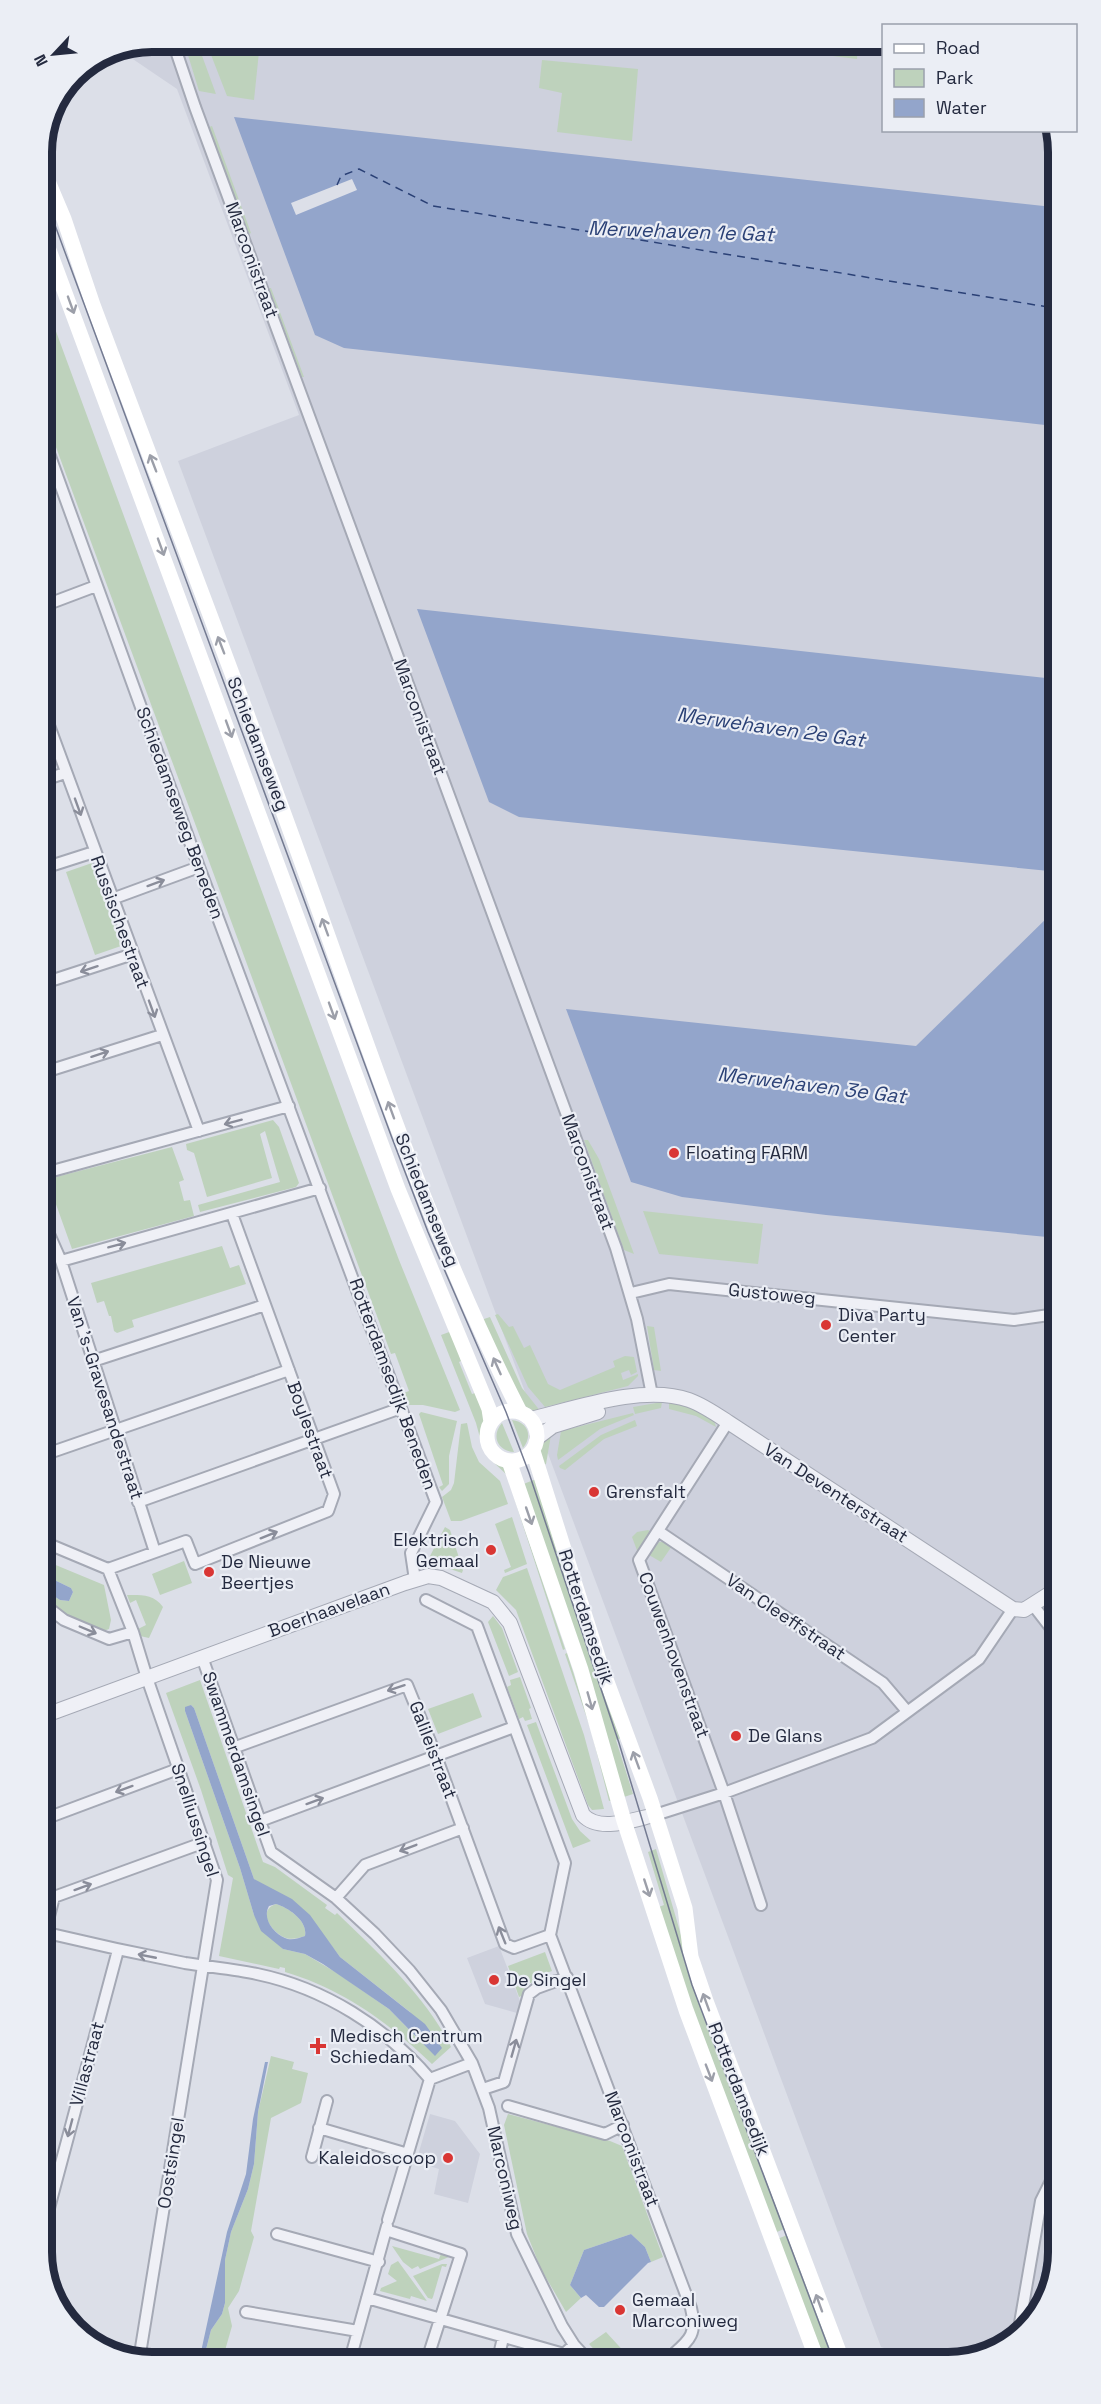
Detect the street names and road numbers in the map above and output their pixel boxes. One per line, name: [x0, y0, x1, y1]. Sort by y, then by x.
street label: Marconistraat: [221, 198, 284, 321]
street label: Marconistraat: [389, 655, 452, 778]
street label: Schiedamseweg: [222, 674, 295, 814]
street label: Schiedamseweg Beneden: [131, 704, 230, 922]
street label: Russischestraat: [86, 852, 155, 992]
street label: Marconistraat: [557, 1110, 620, 1233]
street label: Schiedamseweg: [390, 1130, 465, 1270]
street label: Rotterdamsedijk Beneden: [344, 1275, 443, 1493]
street label: Gustoweg: [727, 1277, 817, 1310]
street label: Van 's-Gravesandestraat: [62, 1293, 149, 1502]
street label: Boylestraat: [282, 1378, 339, 1481]
street label: Van Deventerstraat: [760, 1437, 913, 1548]
street label: Rotterdamsedijk: [554, 1546, 619, 1688]
street label: Van Cleeffstraat: [722, 1568, 851, 1665]
street label: Couwenhovenstraat: [634, 1569, 715, 1741]
street label: Boerhaavelaan: [265, 1577, 393, 1642]
street label: Swammerdamsingel: [197, 1668, 275, 1839]
street label: Galileistraat: [404, 1698, 463, 1802]
street label: Snelliussingel: [166, 1760, 225, 1880]
street label: Villastraat: [64, 2019, 109, 2109]
street label: Rotterdamsedijk: [703, 2019, 776, 2159]
street label: Marconistraat: [600, 2088, 665, 2210]
street label: Oostsingel: [152, 2116, 189, 2210]
street label: Marconiweg: [482, 2124, 529, 2232]

